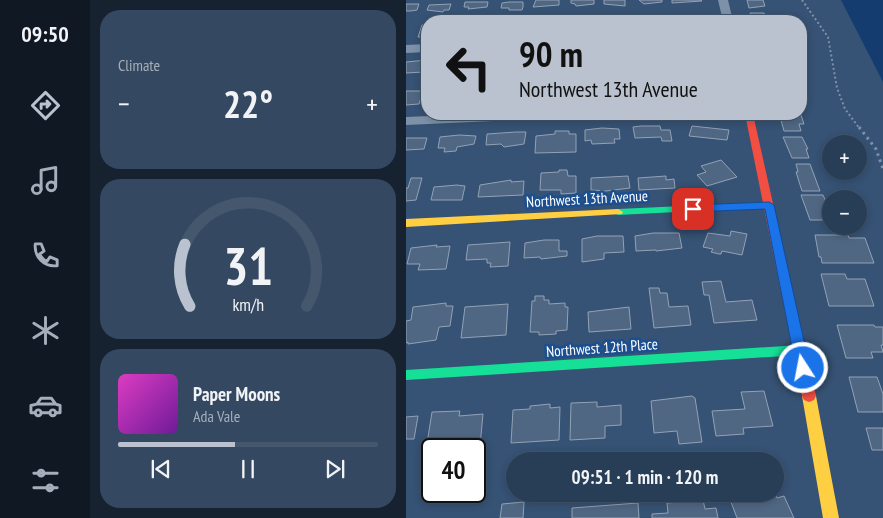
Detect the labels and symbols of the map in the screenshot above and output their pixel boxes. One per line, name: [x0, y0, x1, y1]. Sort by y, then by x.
street label: Northwest 13th Avenue: [526, 186, 648, 211]
pin: [672, 188, 714, 230]
street label: Northwest 12th Place: [545, 334, 658, 361]
position arrow: [776, 341, 828, 393]
speed limit sign: 40: [421, 438, 486, 503]

